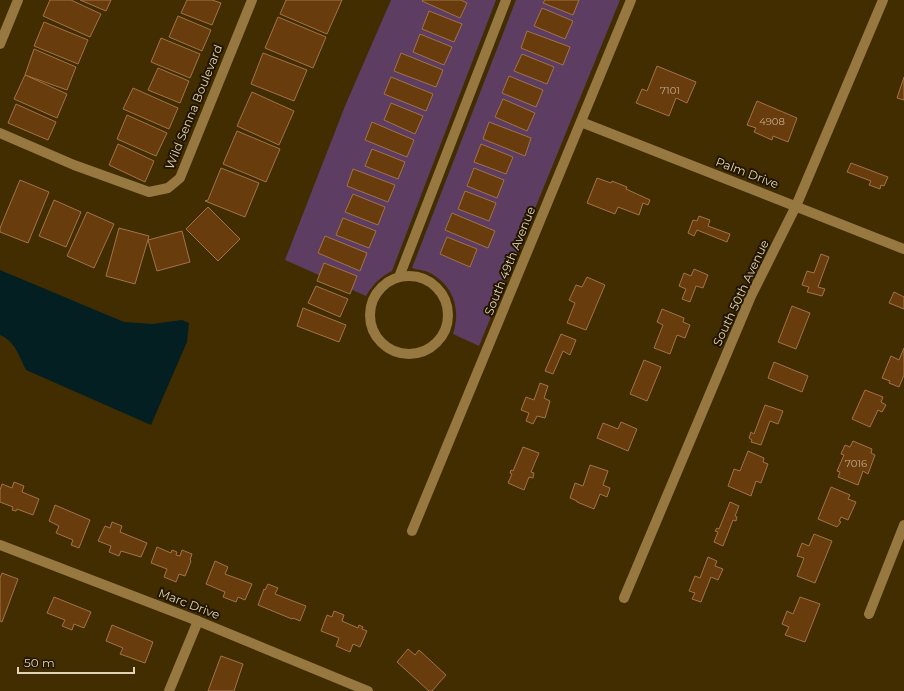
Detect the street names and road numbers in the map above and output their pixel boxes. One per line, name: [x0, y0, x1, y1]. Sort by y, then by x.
street label: Wild Senna Boulevard: [162, 42, 225, 171]
street label: Palm Drive: [714, 154, 781, 191]
street label: South 49th Avenue: [481, 204, 538, 317]
street label: South 50th Avenue: [709, 237, 772, 348]
street label: Marc Drive: [156, 585, 222, 622]

